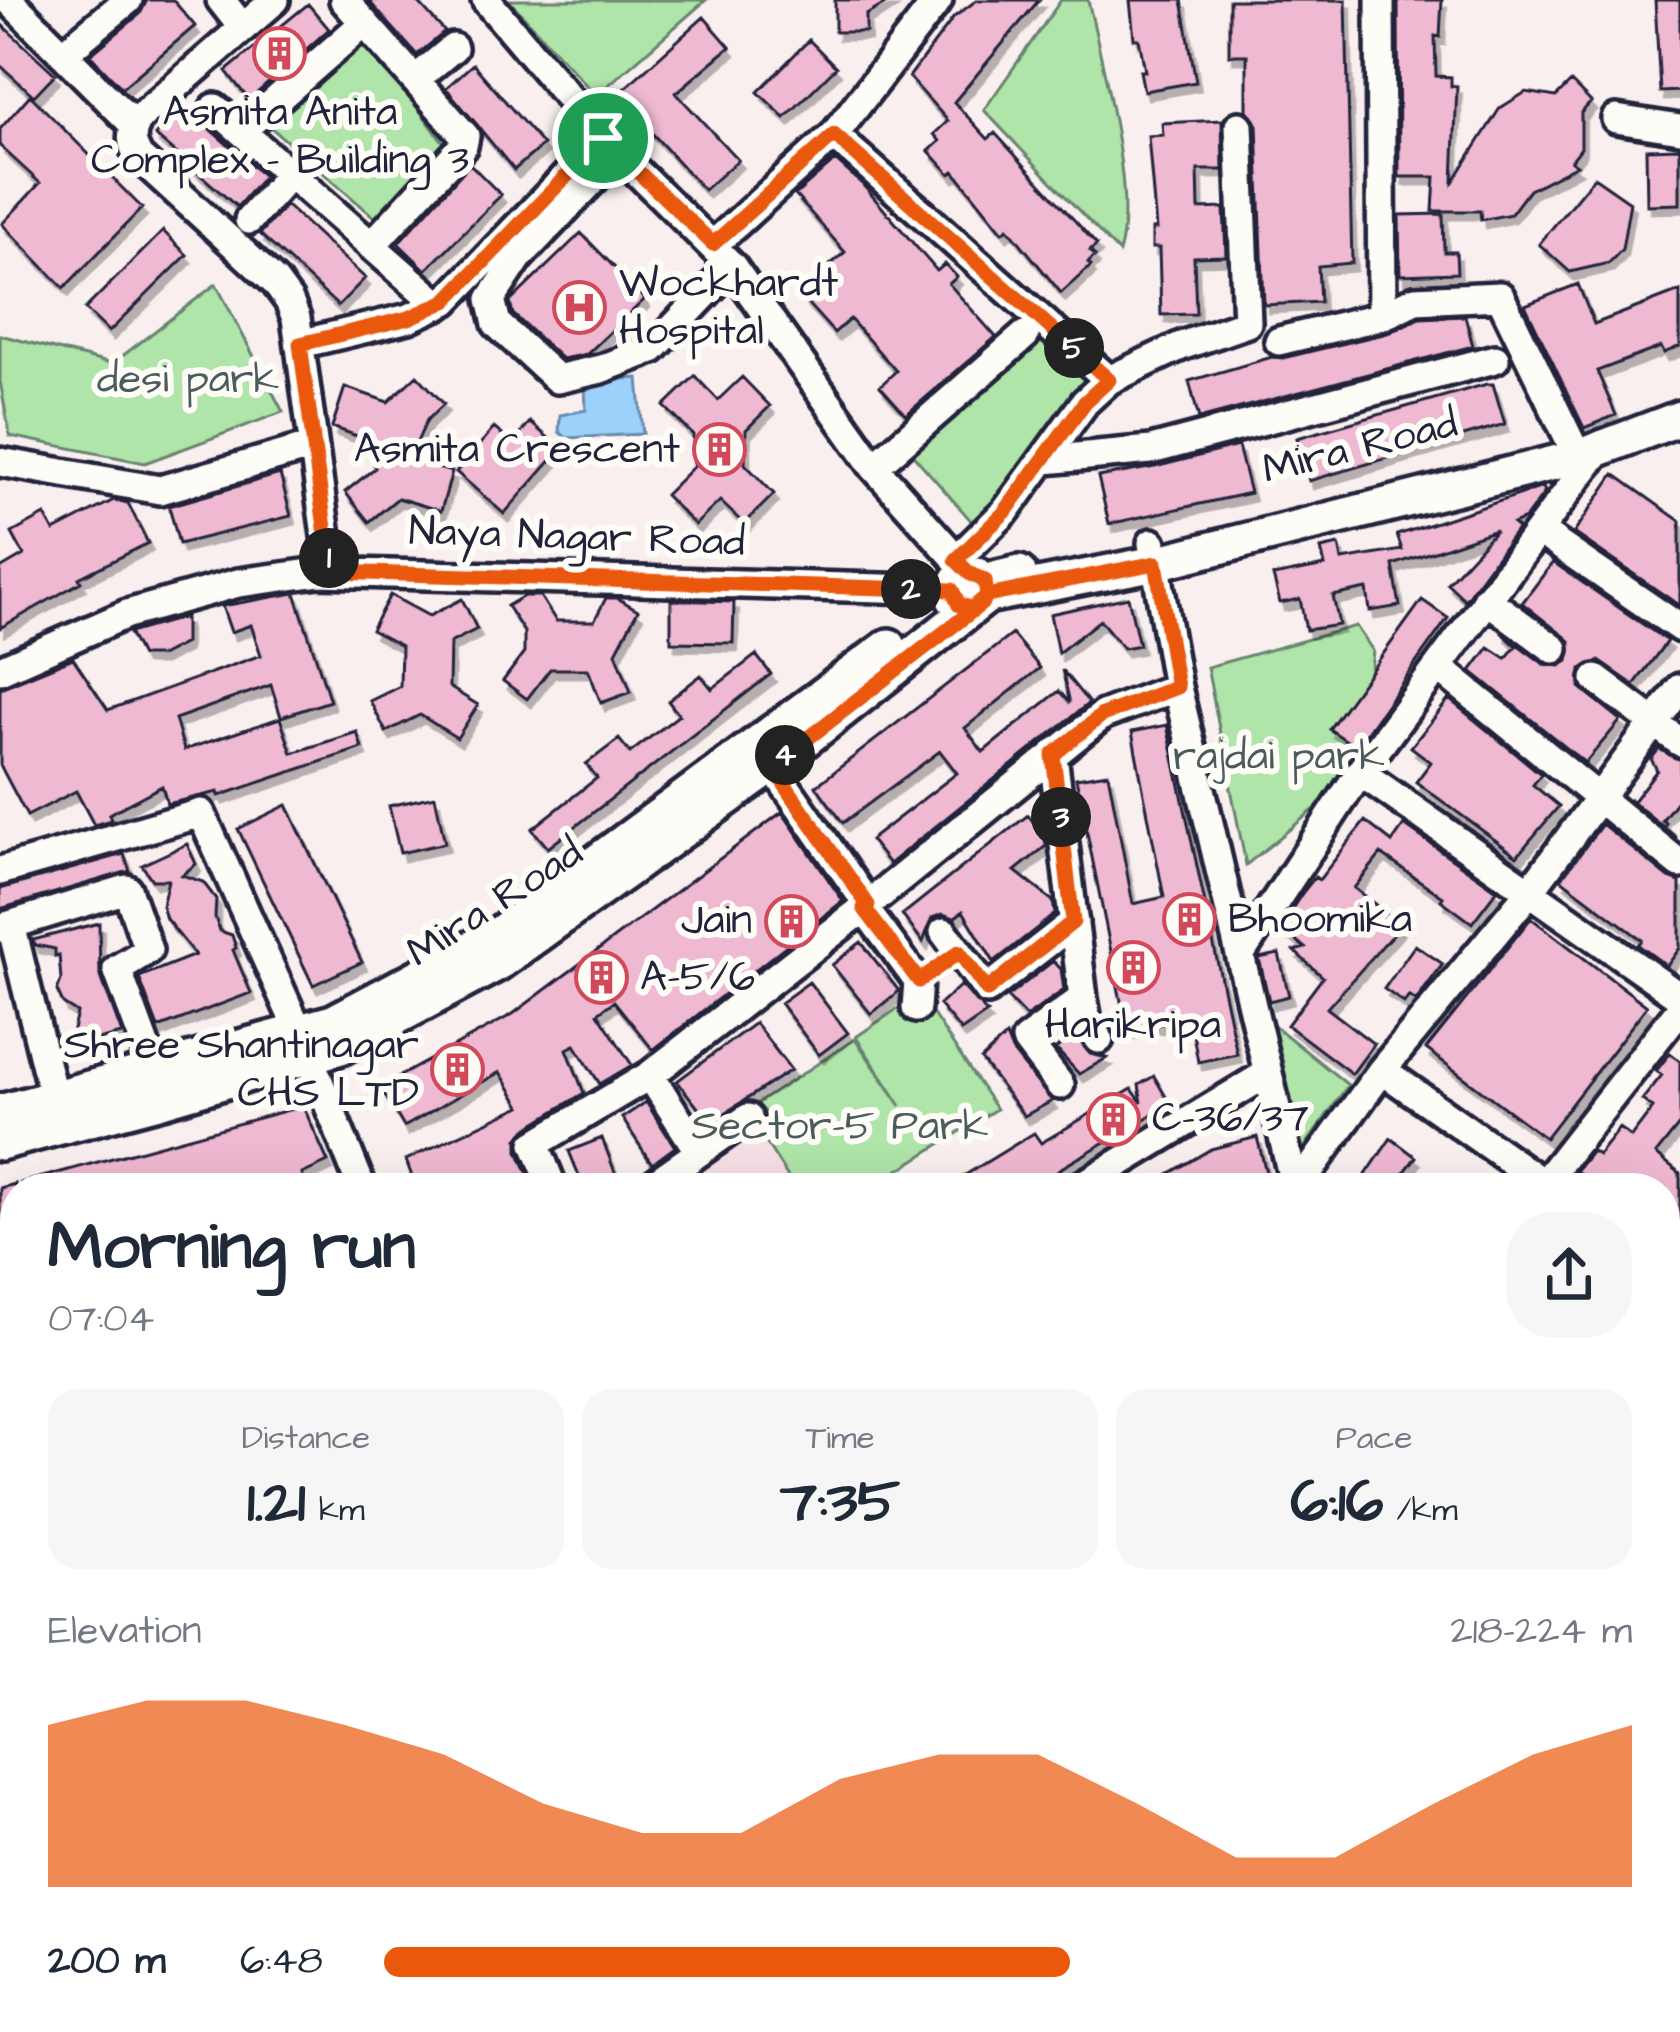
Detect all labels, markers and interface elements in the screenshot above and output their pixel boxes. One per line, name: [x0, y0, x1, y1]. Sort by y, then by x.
building icon: Asmita Anita Complex - Building 3: [252, 26, 308, 82]
place label: Asmita Anita Complex - Building 3: [91, 84, 469, 190]
pin: [552, 87, 654, 189]
icon: arrive: [570, 105, 636, 171]
place label: Wockhardt Hospital: [619, 255, 838, 361]
hospital icon: Wockhardt Hospital: [552, 280, 608, 336]
pin: 5: [1044, 318, 1104, 378]
text: 5: [1062, 325, 1086, 371]
park label: desi park: [97, 351, 279, 409]
street label: Mira Road: [1256, 395, 1464, 499]
place label: Asmita Crescent: [354, 421, 680, 479]
building icon: Asmita Crescent: [691, 422, 747, 478]
street label: Naya Nagar Road: [408, 502, 746, 573]
pin: 1: [299, 528, 359, 588]
text: 1: [327, 535, 331, 581]
pin: 2: [881, 559, 941, 619]
text: 2: [902, 566, 920, 612]
pin: 4: [755, 725, 815, 785]
park label: rajdai park: [1173, 728, 1385, 786]
text: 4: [774, 732, 796, 778]
pin: 3: [1031, 787, 1091, 847]
text: 3: [1053, 794, 1069, 840]
street label: Mira Road: [396, 825, 594, 981]
place label: Bhoomika: [1228, 891, 1412, 949]
place label: Jain: [681, 892, 752, 950]
building icon: Bhoomika: [1161, 892, 1217, 948]
building icon: Jain: [763, 893, 819, 949]
building icon: Harikripa: [1105, 939, 1161, 995]
place label: A-5/6: [640, 949, 755, 1007]
building icon: A-5/6: [573, 950, 629, 1006]
place label: Harikripa: [1045, 997, 1221, 1055]
place label: Shree Shantinagar CHS LTD: [64, 1017, 419, 1123]
building icon: Shree Shantinagar CHS LTD: [430, 1042, 486, 1098]
place label: C-36/37: [1152, 1090, 1309, 1148]
building icon: C-36/37: [1085, 1091, 1141, 1147]
park label: Sector-5 Park: [692, 1098, 989, 1156]
text: Morning run: [48, 1202, 416, 1294]
button: share: [1506, 1212, 1632, 1338]
text: 07:04: [48, 1293, 154, 1347]
text: Distance: [242, 1415, 370, 1461]
text: Time: [805, 1415, 875, 1461]
text: Pace: [1336, 1415, 1412, 1461]
text: 1.21: [247, 1461, 305, 1544]
text: 7:35: [780, 1461, 900, 1544]
text: 6:16: [1290, 1461, 1383, 1544]
text: km: [305, 1487, 365, 1533]
text: /km: [1383, 1487, 1458, 1533]
text: Elevation: [48, 1605, 202, 1659]
text: 218–224 m: [1450, 1605, 1632, 1659]
text: 200 m: [48, 1935, 166, 1989]
text: 6:48: [240, 1935, 323, 1989]

